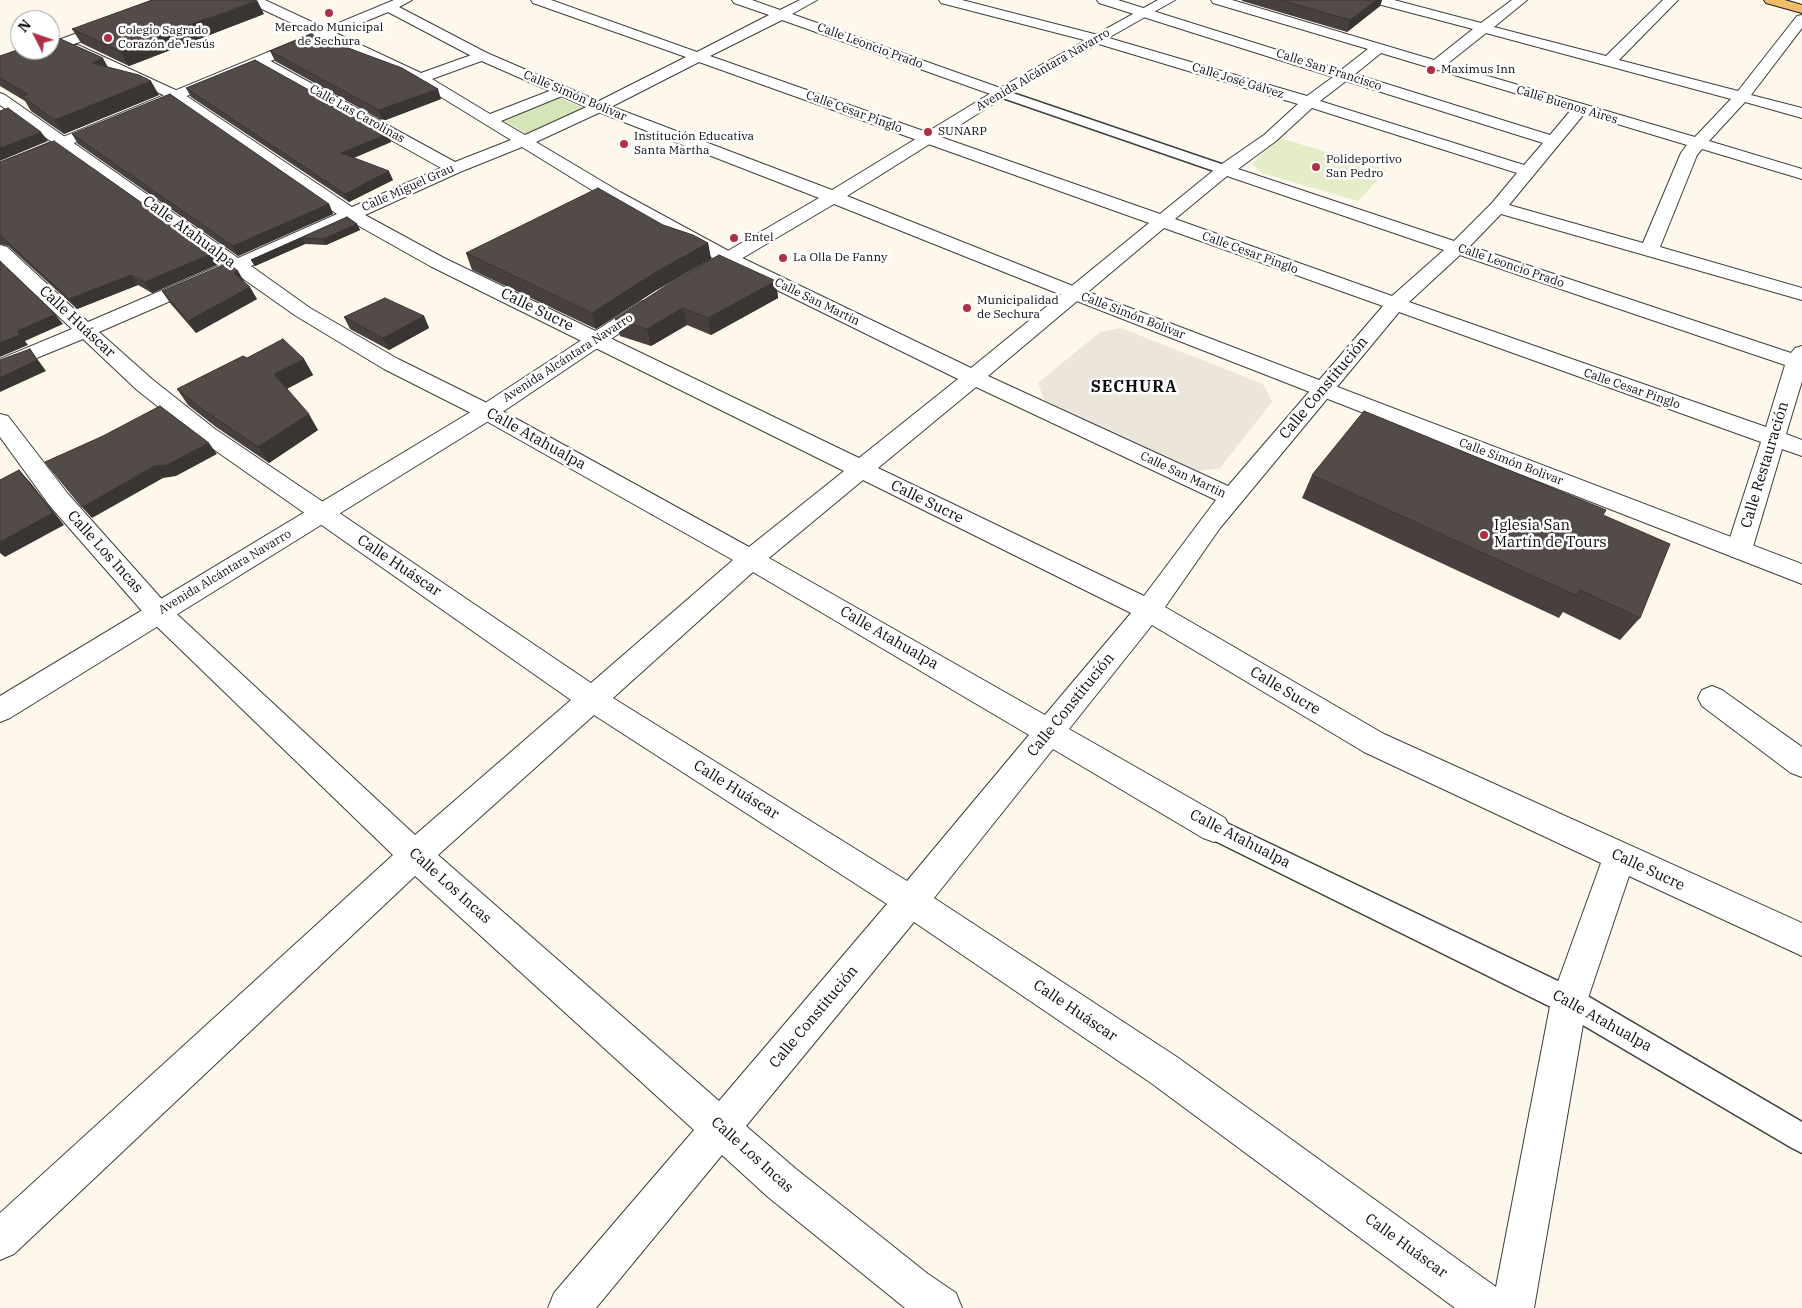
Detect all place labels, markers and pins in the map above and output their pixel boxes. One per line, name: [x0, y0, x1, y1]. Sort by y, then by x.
marker: Mercado Municipal de Sechura: [323, 7, 335, 19]
place label: Mercado Municipal de Sechura: [275, 21, 383, 49]
place label: Colegio Sagrado Corazón de Jesús: [118, 24, 215, 52]
marker: Colegio Sagrado Corazón de Jesús: [102, 32, 114, 44]
place label: Maximus Inn: [1441, 63, 1516, 77]
marker: Maximus Inn: [1425, 64, 1437, 76]
place label: SUNARP: [938, 125, 987, 139]
marker: SUNARP: [922, 126, 934, 138]
place label: Institución Educativa Santa Martha: [634, 130, 754, 158]
marker: Institución Educativa Santa Martha: [618, 138, 630, 150]
place label: Polideportivo San Pedro: [1326, 153, 1402, 181]
marker: Polideportivo San Pedro: [1310, 161, 1322, 173]
place label: Entel: [744, 231, 774, 245]
marker: Entel: [728, 232, 740, 244]
place label: La Olla De Fanny: [793, 251, 887, 265]
marker: La Olla De Fanny: [777, 252, 789, 264]
place label: Municipalidad de Sechura: [977, 294, 1059, 322]
marker: Municipalidad de Sechura: [961, 302, 973, 314]
place label: Iglesia San Martín de Tours: [1494, 517, 1607, 552]
marker: Iglesia San Martín de Tours: [1478, 529, 1490, 541]

